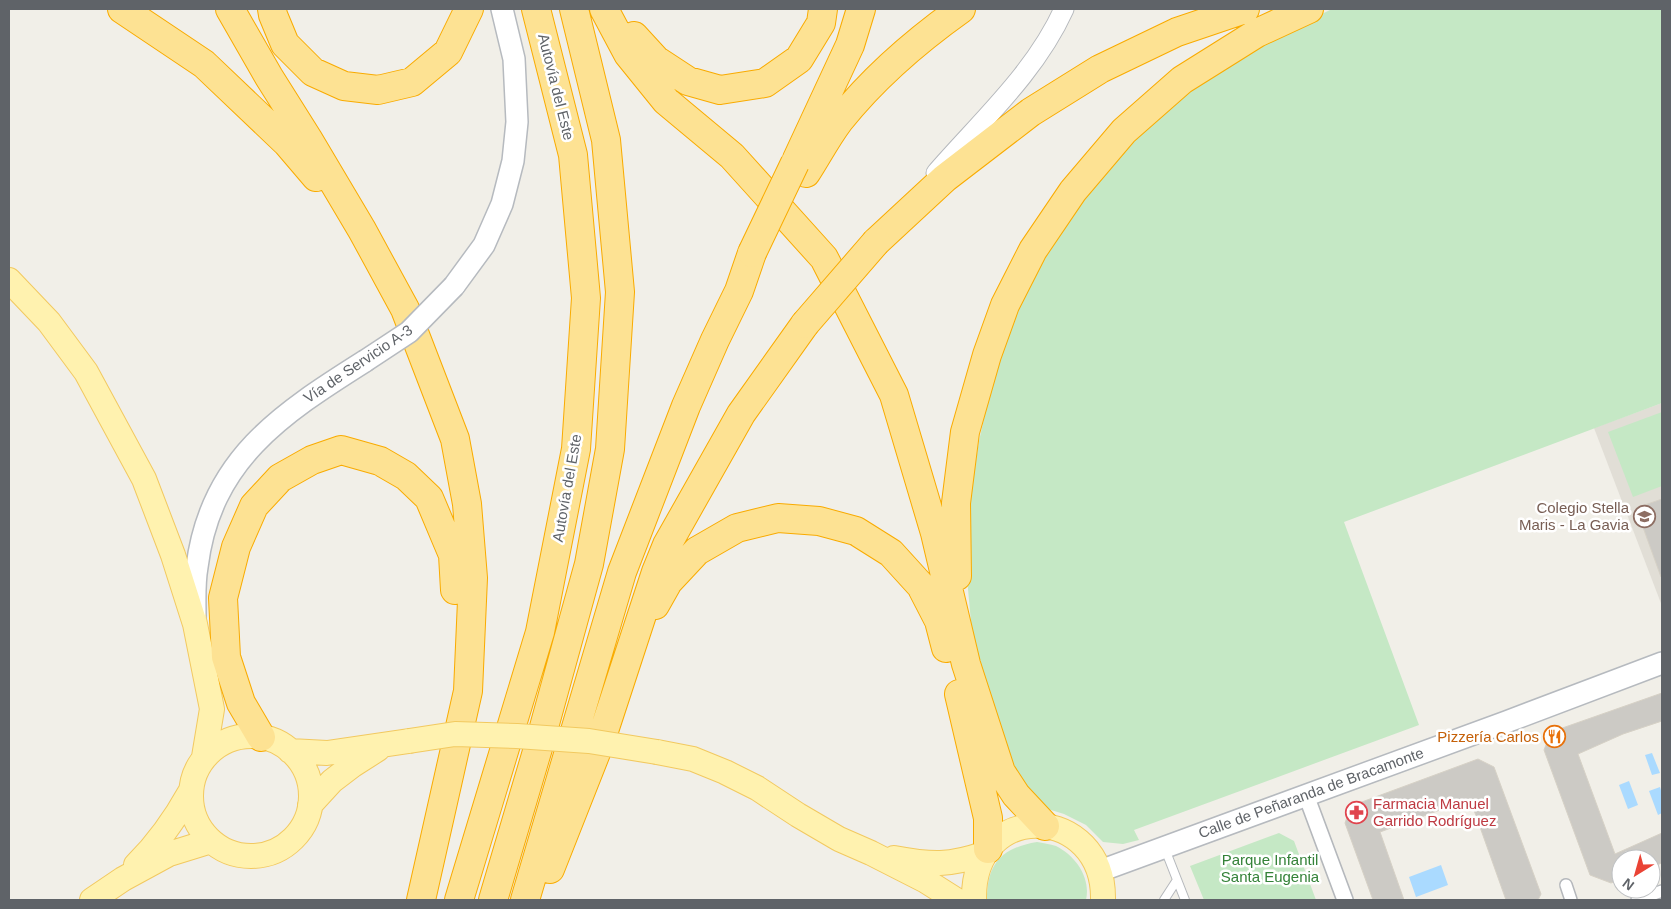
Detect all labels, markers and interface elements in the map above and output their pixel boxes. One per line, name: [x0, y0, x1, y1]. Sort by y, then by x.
street label: Autovía del Este: [535, 32, 578, 142]
street label: Vía de Servicio A-3: [300, 321, 415, 406]
street label: Autovía del Este: [549, 433, 584, 543]
place label: Colegio Stella Maris - La Gavia: [1519, 499, 1630, 533]
school or university icon: Colegio Stella Maris - La Gavia: [1633, 505, 1657, 529]
restaurant icon: Pizzería Carlos: [1543, 725, 1567, 749]
place label: Pizzería Carlos: [1437, 728, 1539, 745]
street label: Calle de Peñaranda de Bracamonte: [1196, 744, 1426, 841]
place label: Farmacia Manuel Garrido Rodríguez: [1373, 795, 1496, 829]
pharmacy icon: Farmacia Manuel Garrido Rodríguez: [1345, 801, 1369, 825]
north arrow: [1611, 849, 1661, 899]
park label: Parque Infantil Santa Eugenia: [1221, 851, 1320, 885]
text: N: [1619, 875, 1637, 894]

